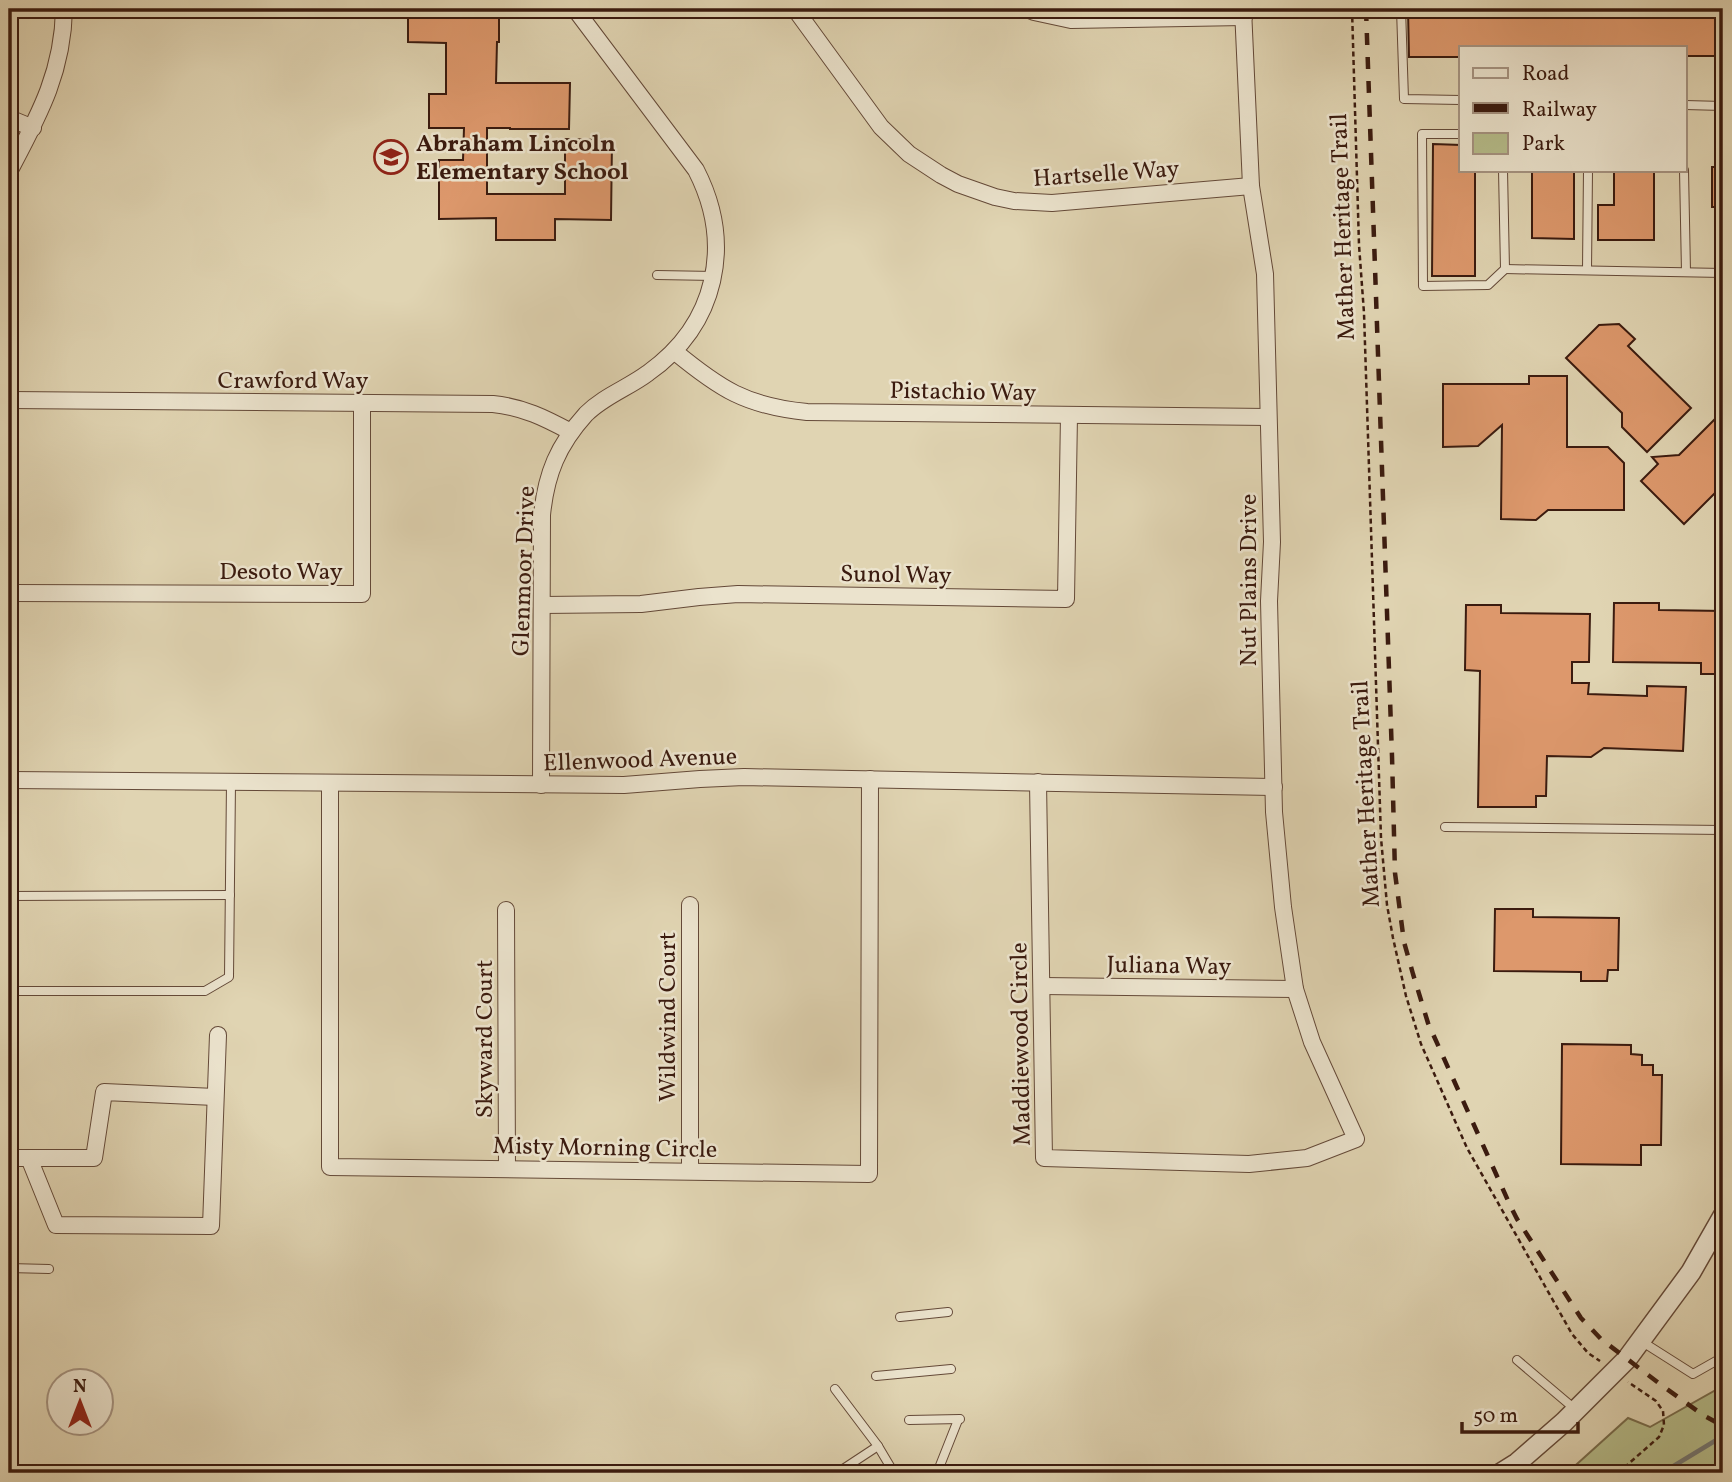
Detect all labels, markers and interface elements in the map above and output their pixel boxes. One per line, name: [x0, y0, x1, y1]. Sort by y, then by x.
legend: [1459, 46, 1686, 172]
text: Road: [1522, 60, 1569, 89]
text: Railway: [1522, 96, 1598, 125]
street label: Mather Heritage Trail: [1323, 113, 1365, 341]
place label: Abraham Lincoln Elementary School: [416, 128, 629, 190]
text: Park: [1522, 130, 1565, 159]
school or university icon: Abraham Lincoln Elementary School: [372, 138, 410, 176]
street label: Hartselle Way: [1032, 153, 1180, 197]
street label: Crawford Way: [218, 365, 368, 399]
street label: Pistachio Way: [889, 375, 1037, 411]
street label: Glenmoor Drive: [505, 485, 545, 657]
street label: Nut Plains Drive: [1233, 494, 1267, 666]
street label: Desoto Way: [219, 556, 343, 590]
street label: Sunol Way: [840, 558, 952, 594]
street label: Mather Heritage Trail: [1344, 680, 1390, 908]
street label: Ellenwood Avenue: [542, 741, 738, 781]
street label: Wildwind Court: [652, 932, 686, 1102]
street label: Maddiewood Circle: [1003, 942, 1041, 1146]
street label: Juliana Way: [1106, 949, 1232, 985]
street label: Skyward Court: [469, 960, 503, 1118]
street label: Misty Morning Circle: [492, 1130, 718, 1168]
north arrow: [46, 1366, 116, 1436]
text: N: [73, 1374, 87, 1400]
scale bar: [1462, 1391, 1578, 1435]
text: 50 m: [1473, 1402, 1518, 1431]

